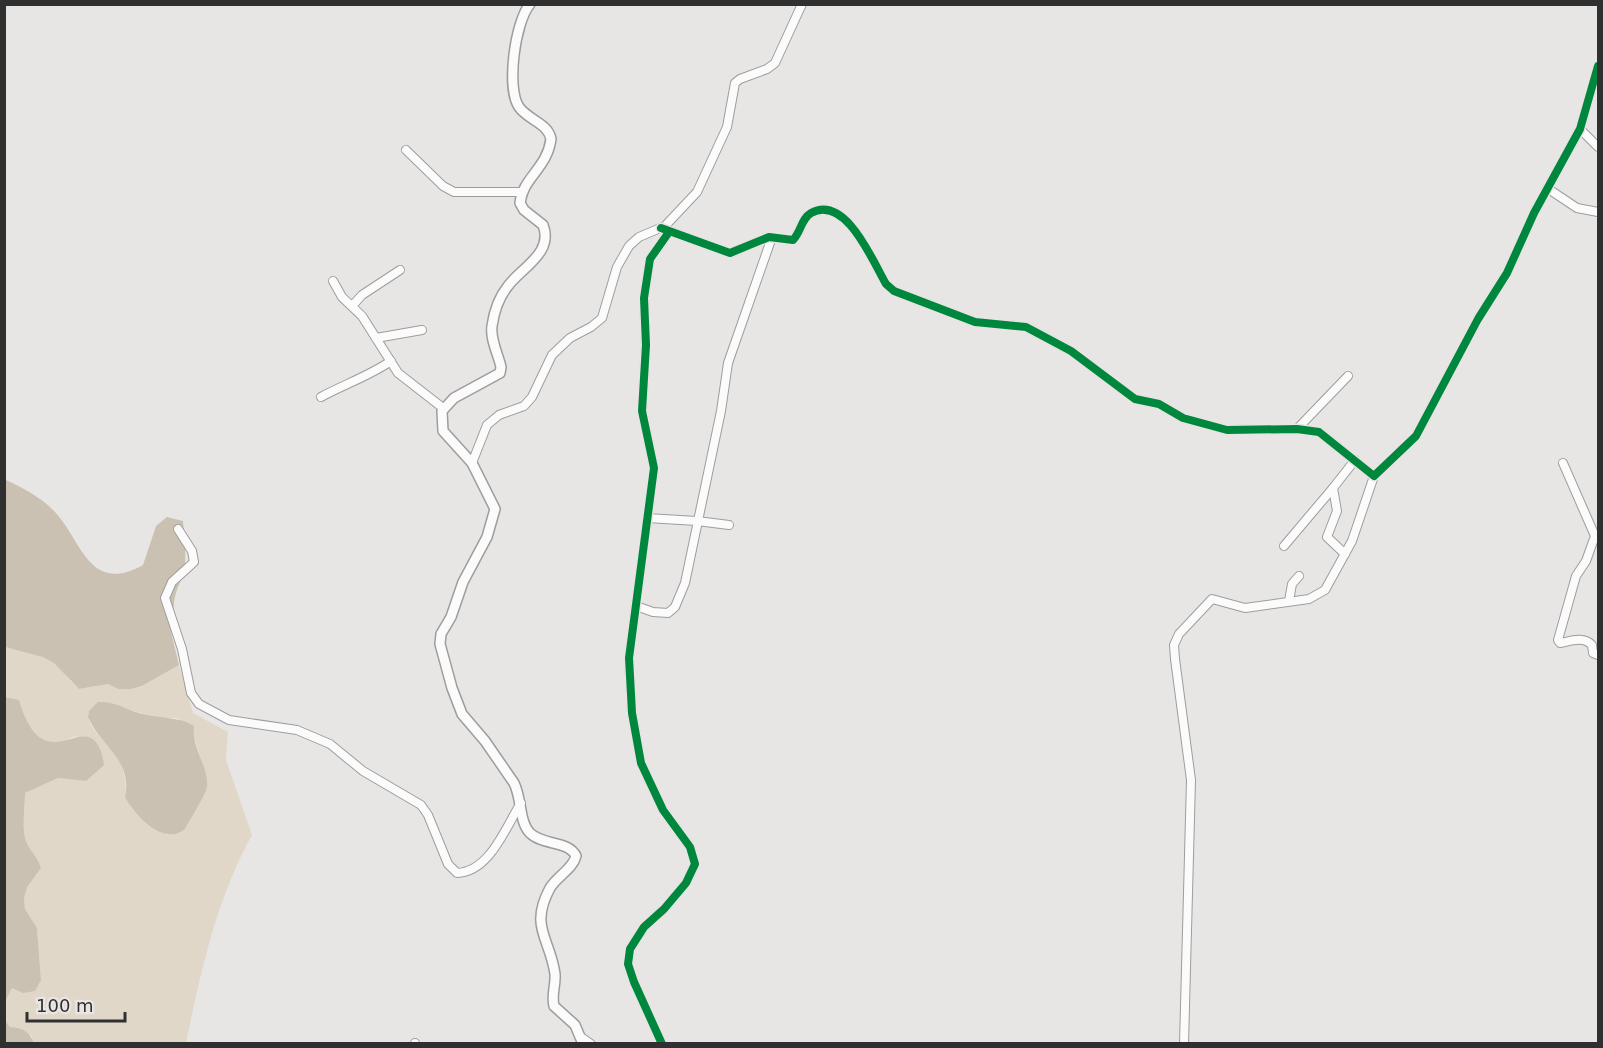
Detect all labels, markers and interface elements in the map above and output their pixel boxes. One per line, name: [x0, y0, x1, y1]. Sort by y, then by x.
scale bar: [27, 985, 124, 1023]
text: 100 m: [36, 995, 94, 1016]

